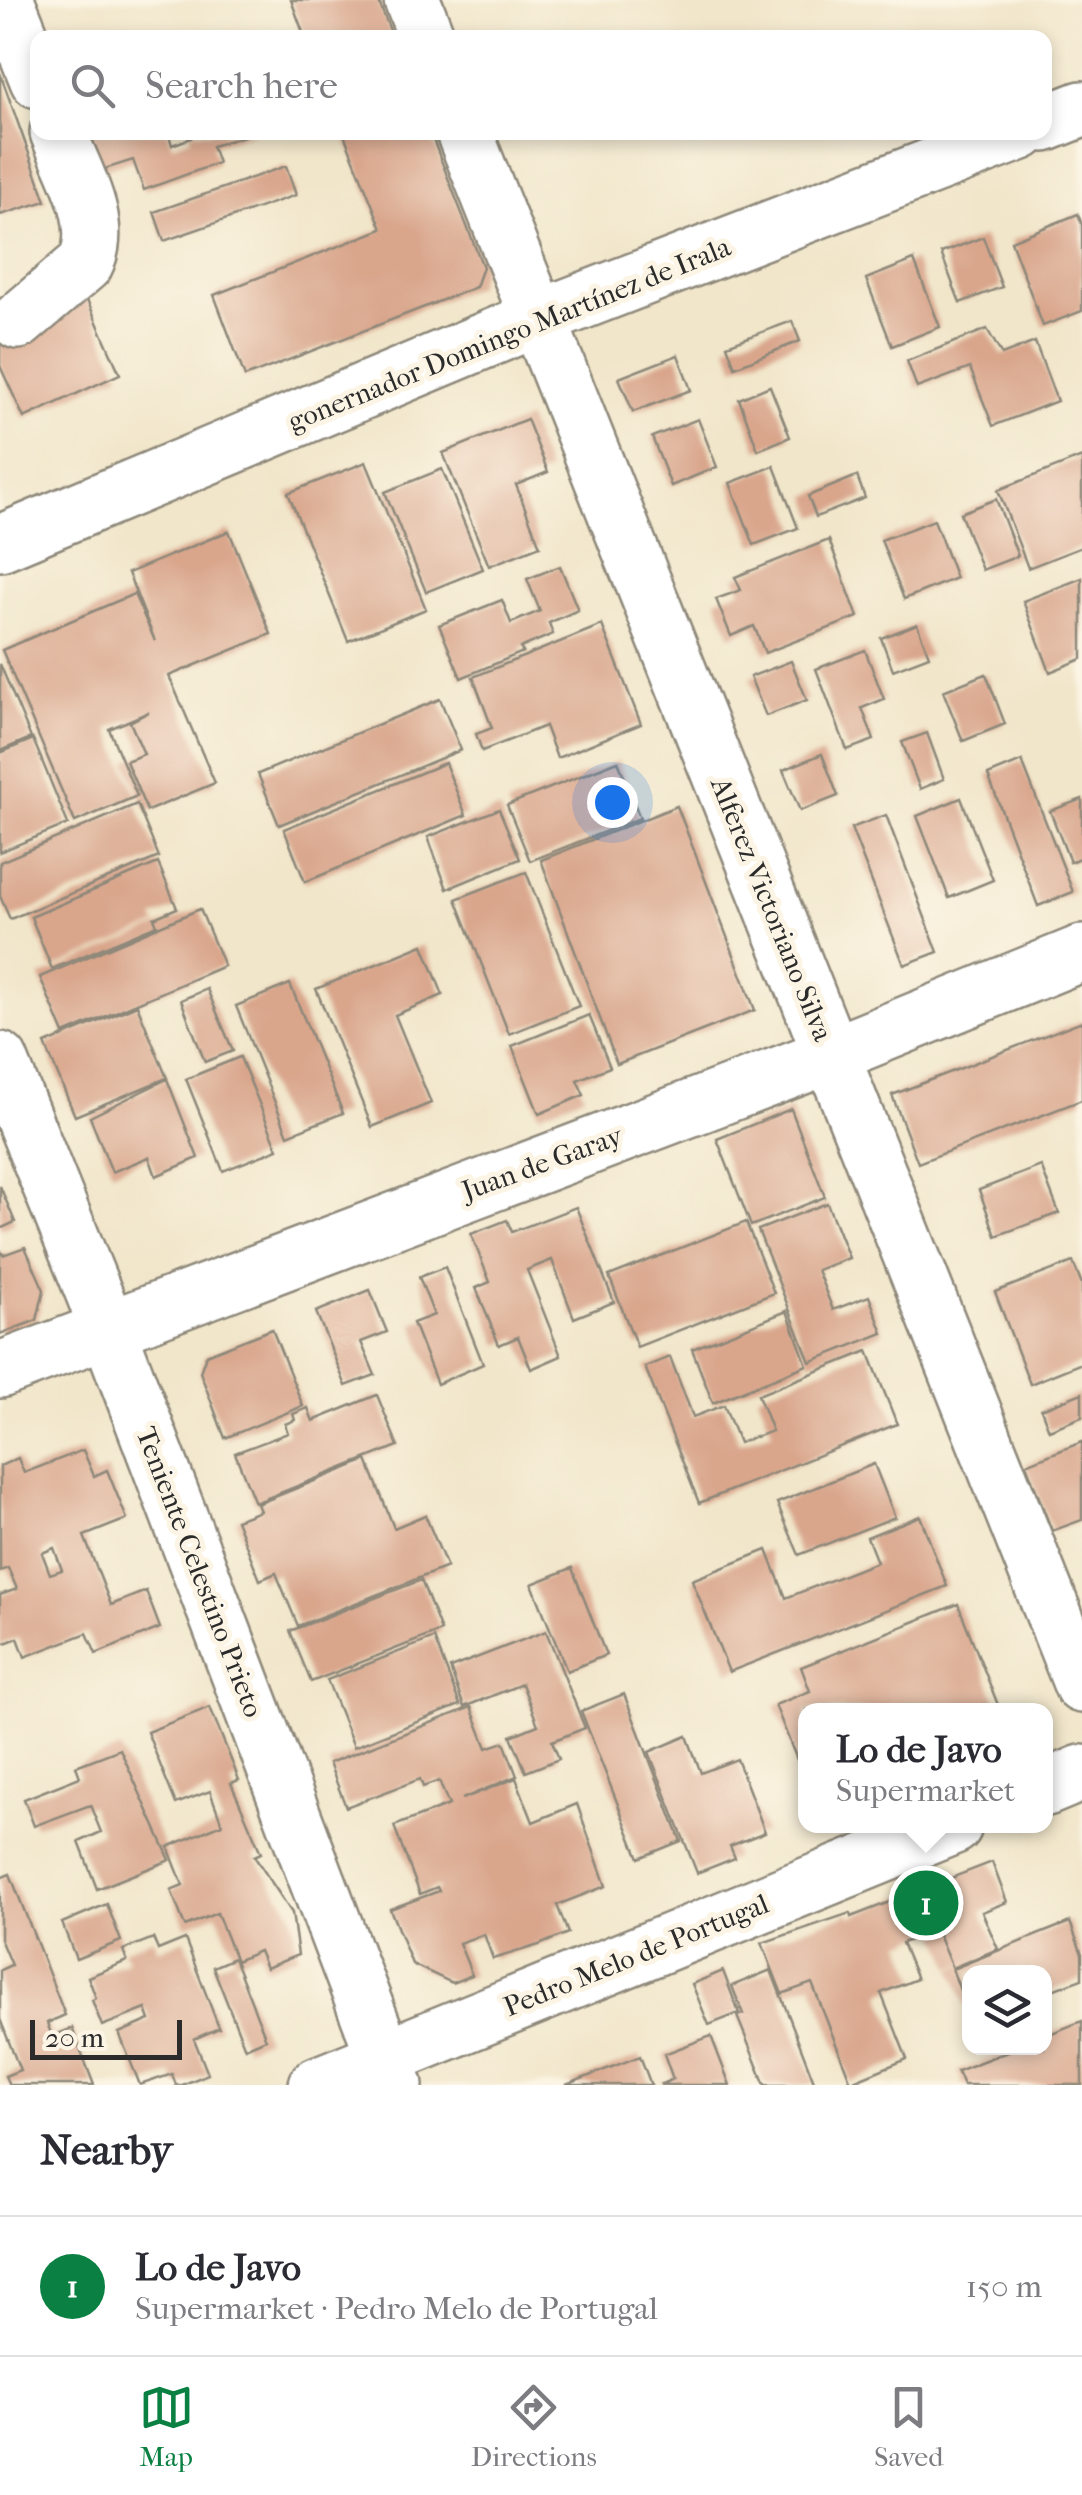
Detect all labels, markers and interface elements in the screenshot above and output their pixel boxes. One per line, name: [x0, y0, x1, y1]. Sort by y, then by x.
search box: [30, 30, 1052, 140]
icon: search: [65, 58, 120, 113]
text: Search here: [145, 63, 338, 108]
street label: gonernador Domingo Martínez de Irala: [283, 229, 736, 438]
street label: Alferez Victoriano Silva: [704, 771, 840, 1047]
your location: [587, 777, 638, 828]
street label: Juan de Garay: [455, 1118, 628, 1208]
street label: Teniente Celestino Prieto: [129, 1422, 271, 1722]
popup: [798, 1703, 1053, 1833]
text: Lo de Javo: [836, 1727, 1002, 1772]
text: Supermarket: [836, 1772, 1015, 1809]
pin: 1: [894, 1866, 958, 1940]
street label: Pedro Melo de Portugal: [499, 1887, 774, 2023]
map controls: [962, 1965, 1052, 2055]
button: layers: [962, 1965, 1052, 2055]
scale bar: [30, 2015, 182, 2060]
text: 20 m: [45, 2021, 104, 2054]
text: Nearby: [40, 2126, 172, 2175]
text: Lo de Javo: [135, 2245, 301, 2290]
text: 1: [67, 2268, 78, 2305]
text: 150 m: [966, 2268, 1042, 2305]
text: Supermarket · Pedro Melo de Portugal: [135, 2290, 658, 2327]
tab: Map: [139, 2380, 194, 2473]
tab: Directions: [471, 2380, 597, 2473]
tab: Saved: [874, 2380, 943, 2473]

